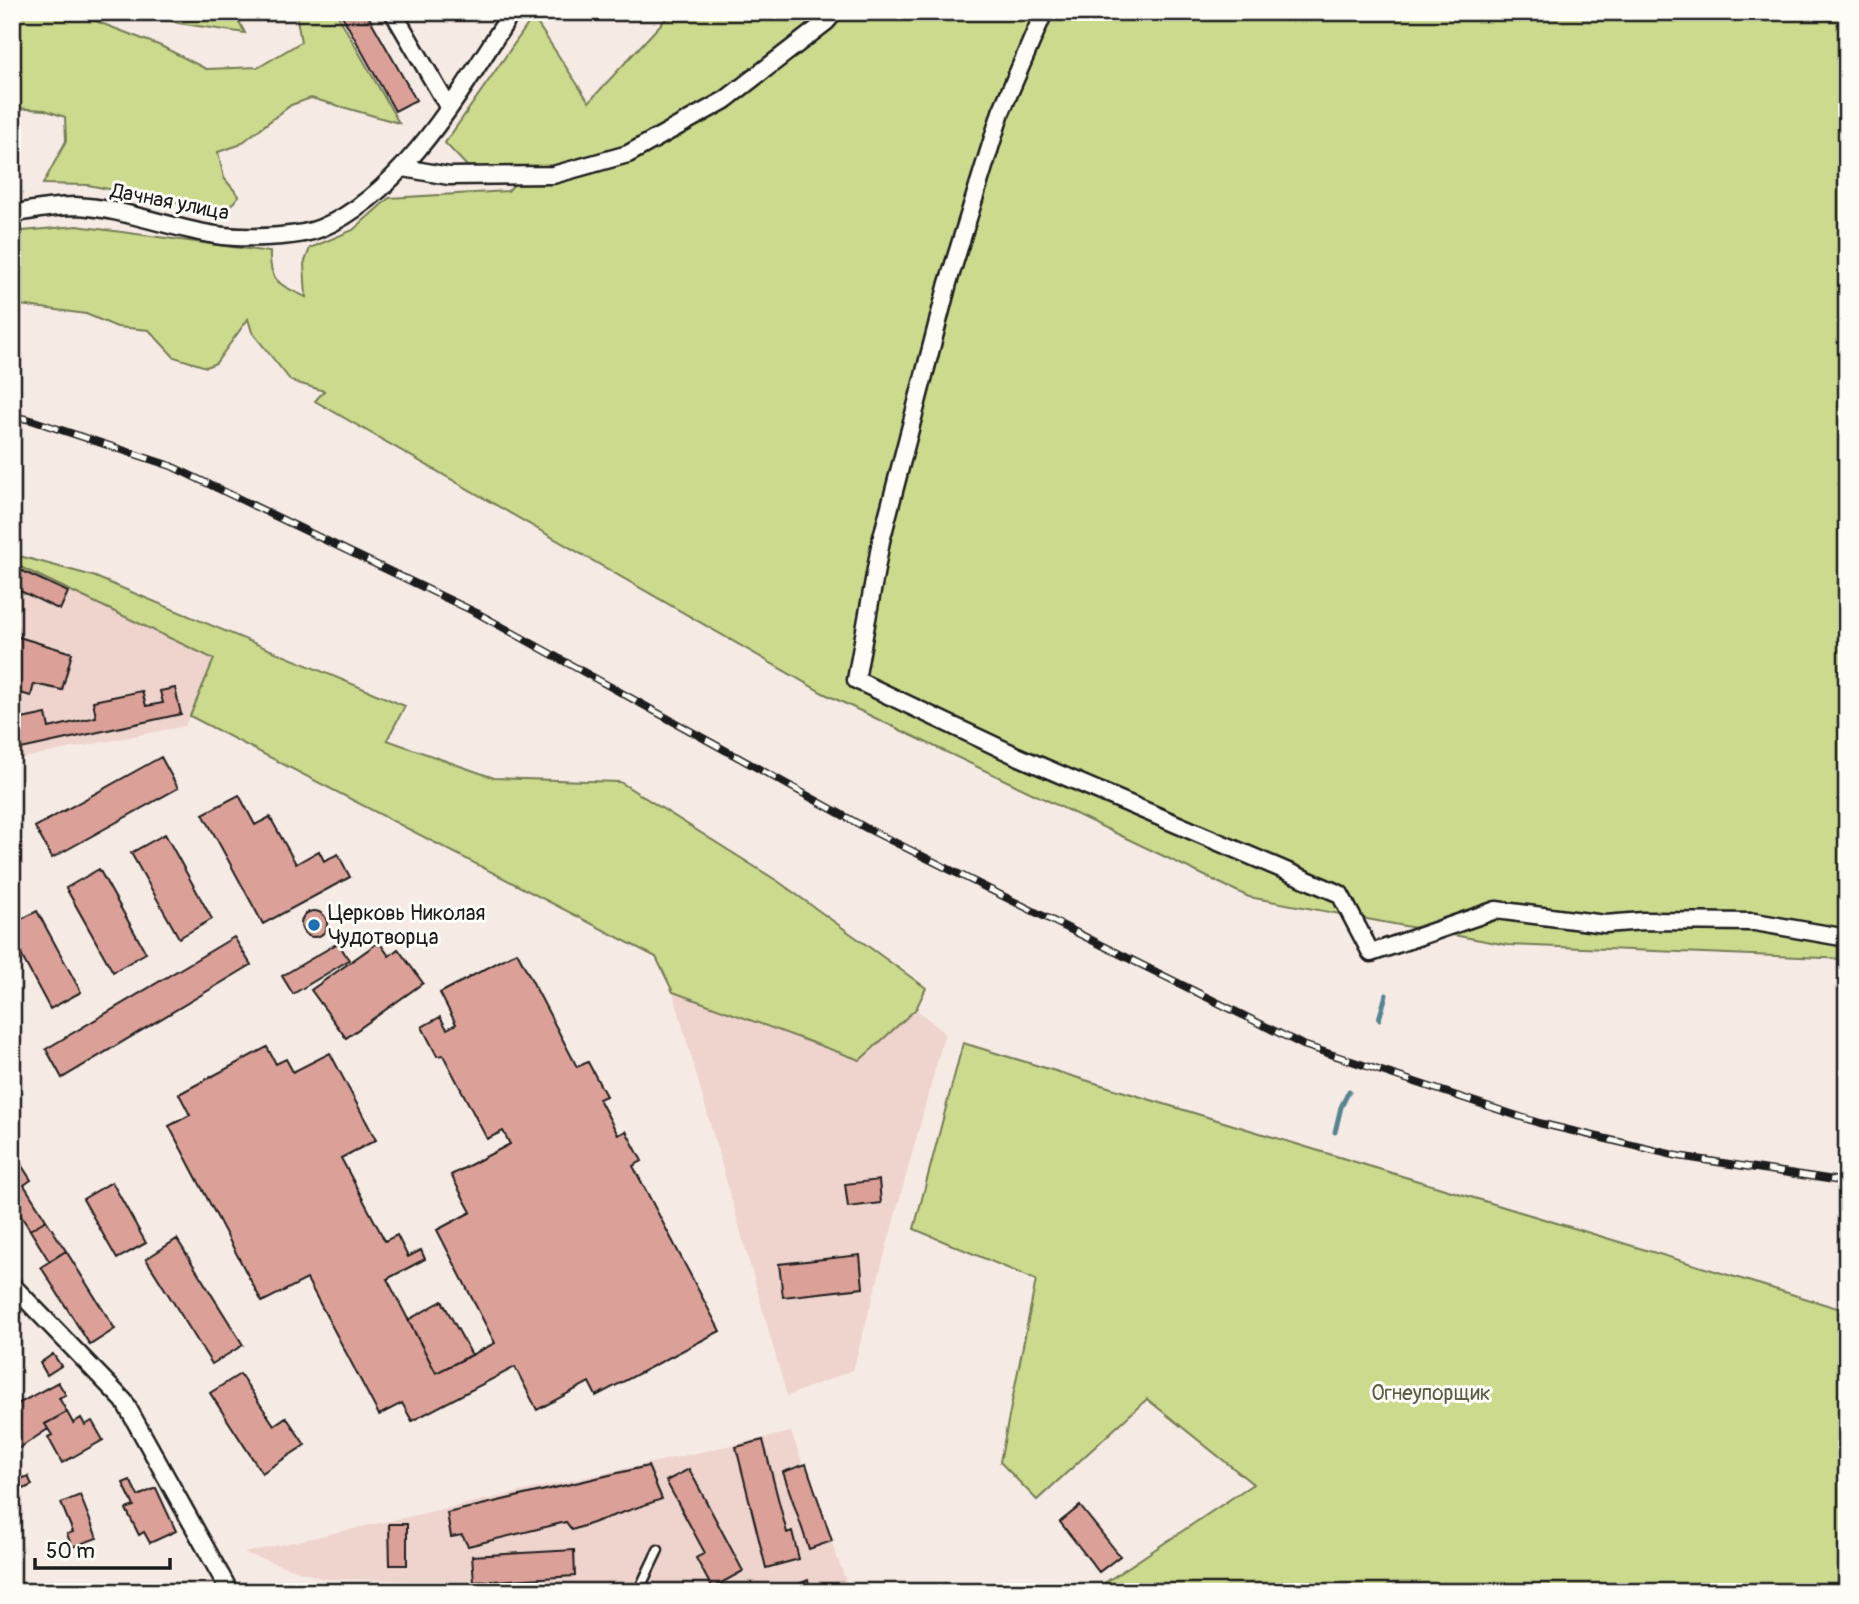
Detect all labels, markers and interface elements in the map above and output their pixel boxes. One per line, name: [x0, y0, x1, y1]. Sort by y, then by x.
street label: Дачная улица: [108, 177, 231, 227]
place label: Церковь Николая Чудотворца: [328, 900, 485, 951]
marker: Церковь Николая Чудотворца: [306, 917, 322, 933]
park label: Огнеупорщик: [1371, 1380, 1491, 1407]
scale bar: [35, 1527, 170, 1571]
text: 50 m: [46, 1538, 95, 1565]

